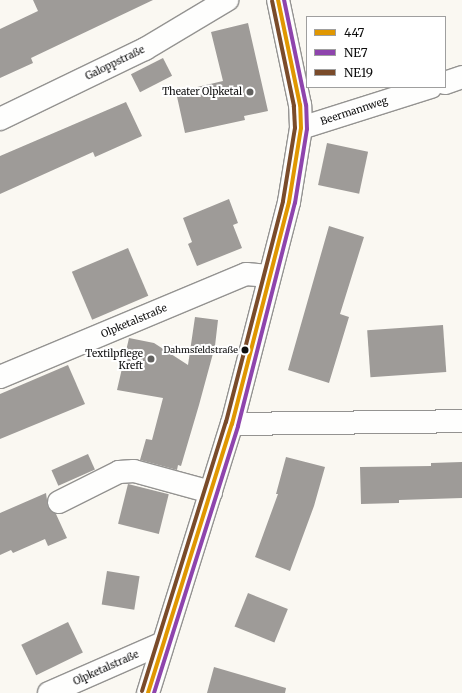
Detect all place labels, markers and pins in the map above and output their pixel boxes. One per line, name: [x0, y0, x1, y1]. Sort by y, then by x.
place label: Theater Olpketal: [162, 86, 242, 98]
marker: Theater Olpketal: [245, 87, 255, 97]
place label: Dahmsfeldstraße: [164, 345, 238, 355]
marker: Dahmsfeldstraße: [240, 345, 250, 355]
place label: Textilpflege Kreft: [85, 347, 143, 370]
marker: Textilpflege Kreft: [146, 354, 156, 364]

